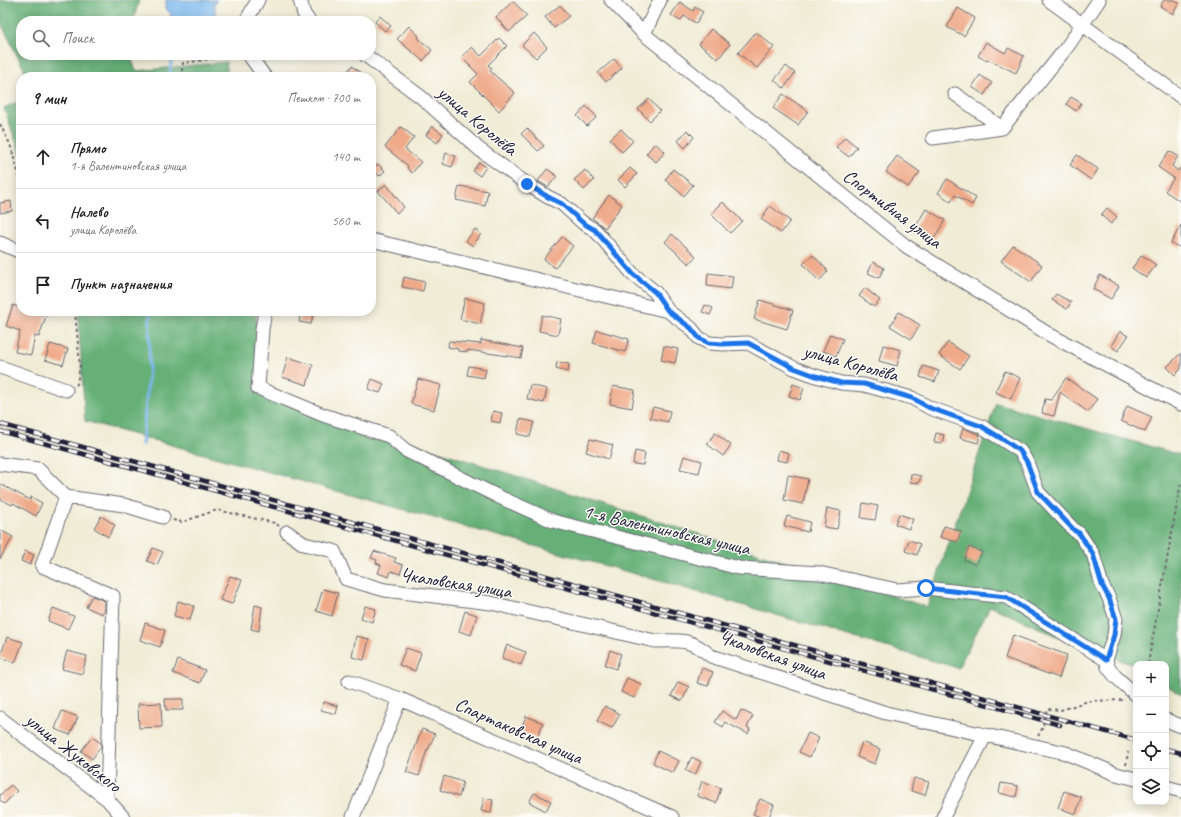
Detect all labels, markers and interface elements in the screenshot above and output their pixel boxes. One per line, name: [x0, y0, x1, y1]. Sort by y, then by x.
search box: [16, 16, 376, 60]
icon: search: [30, 27, 52, 49]
text: Поиск: [62, 29, 94, 48]
street label: улица Королёва: [432, 80, 523, 162]
text: 9 мин: [32, 88, 66, 109]
text: Пешком · 700 m: [287, 90, 360, 106]
text: Прямо: [70, 139, 106, 158]
icon: ahead: [32, 146, 54, 168]
text: 140 m: [332, 149, 360, 165]
text: 1-я Валентиновская улица: [70, 158, 186, 174]
street label: Спортивная улица: [838, 164, 948, 255]
route end: [518, 175, 536, 193]
text: Налево: [70, 203, 108, 222]
icon: left: [32, 210, 54, 232]
text: 560 m: [332, 213, 360, 229]
text: улица Королёва: [70, 222, 136, 238]
icon: arrive: [32, 274, 54, 296]
text: Пункт назначения: [70, 275, 172, 294]
street label: улица Королёва: [800, 339, 902, 388]
street label: 1-я Валентиновская улица: [581, 499, 754, 561]
street label: Чкаловская улица: [399, 562, 515, 604]
route start: [917, 579, 935, 597]
street label: Чкаловская улица: [716, 624, 831, 686]
map controls: [1133, 661, 1169, 805]
button: +: [1133, 661, 1169, 697]
street label: Спартаковская улица: [451, 692, 587, 770]
button: −: [1133, 697, 1169, 733]
street label: улица Жуковского: [20, 707, 127, 798]
button: locate: [1133, 733, 1169, 769]
button: layers: [1133, 769, 1169, 805]

